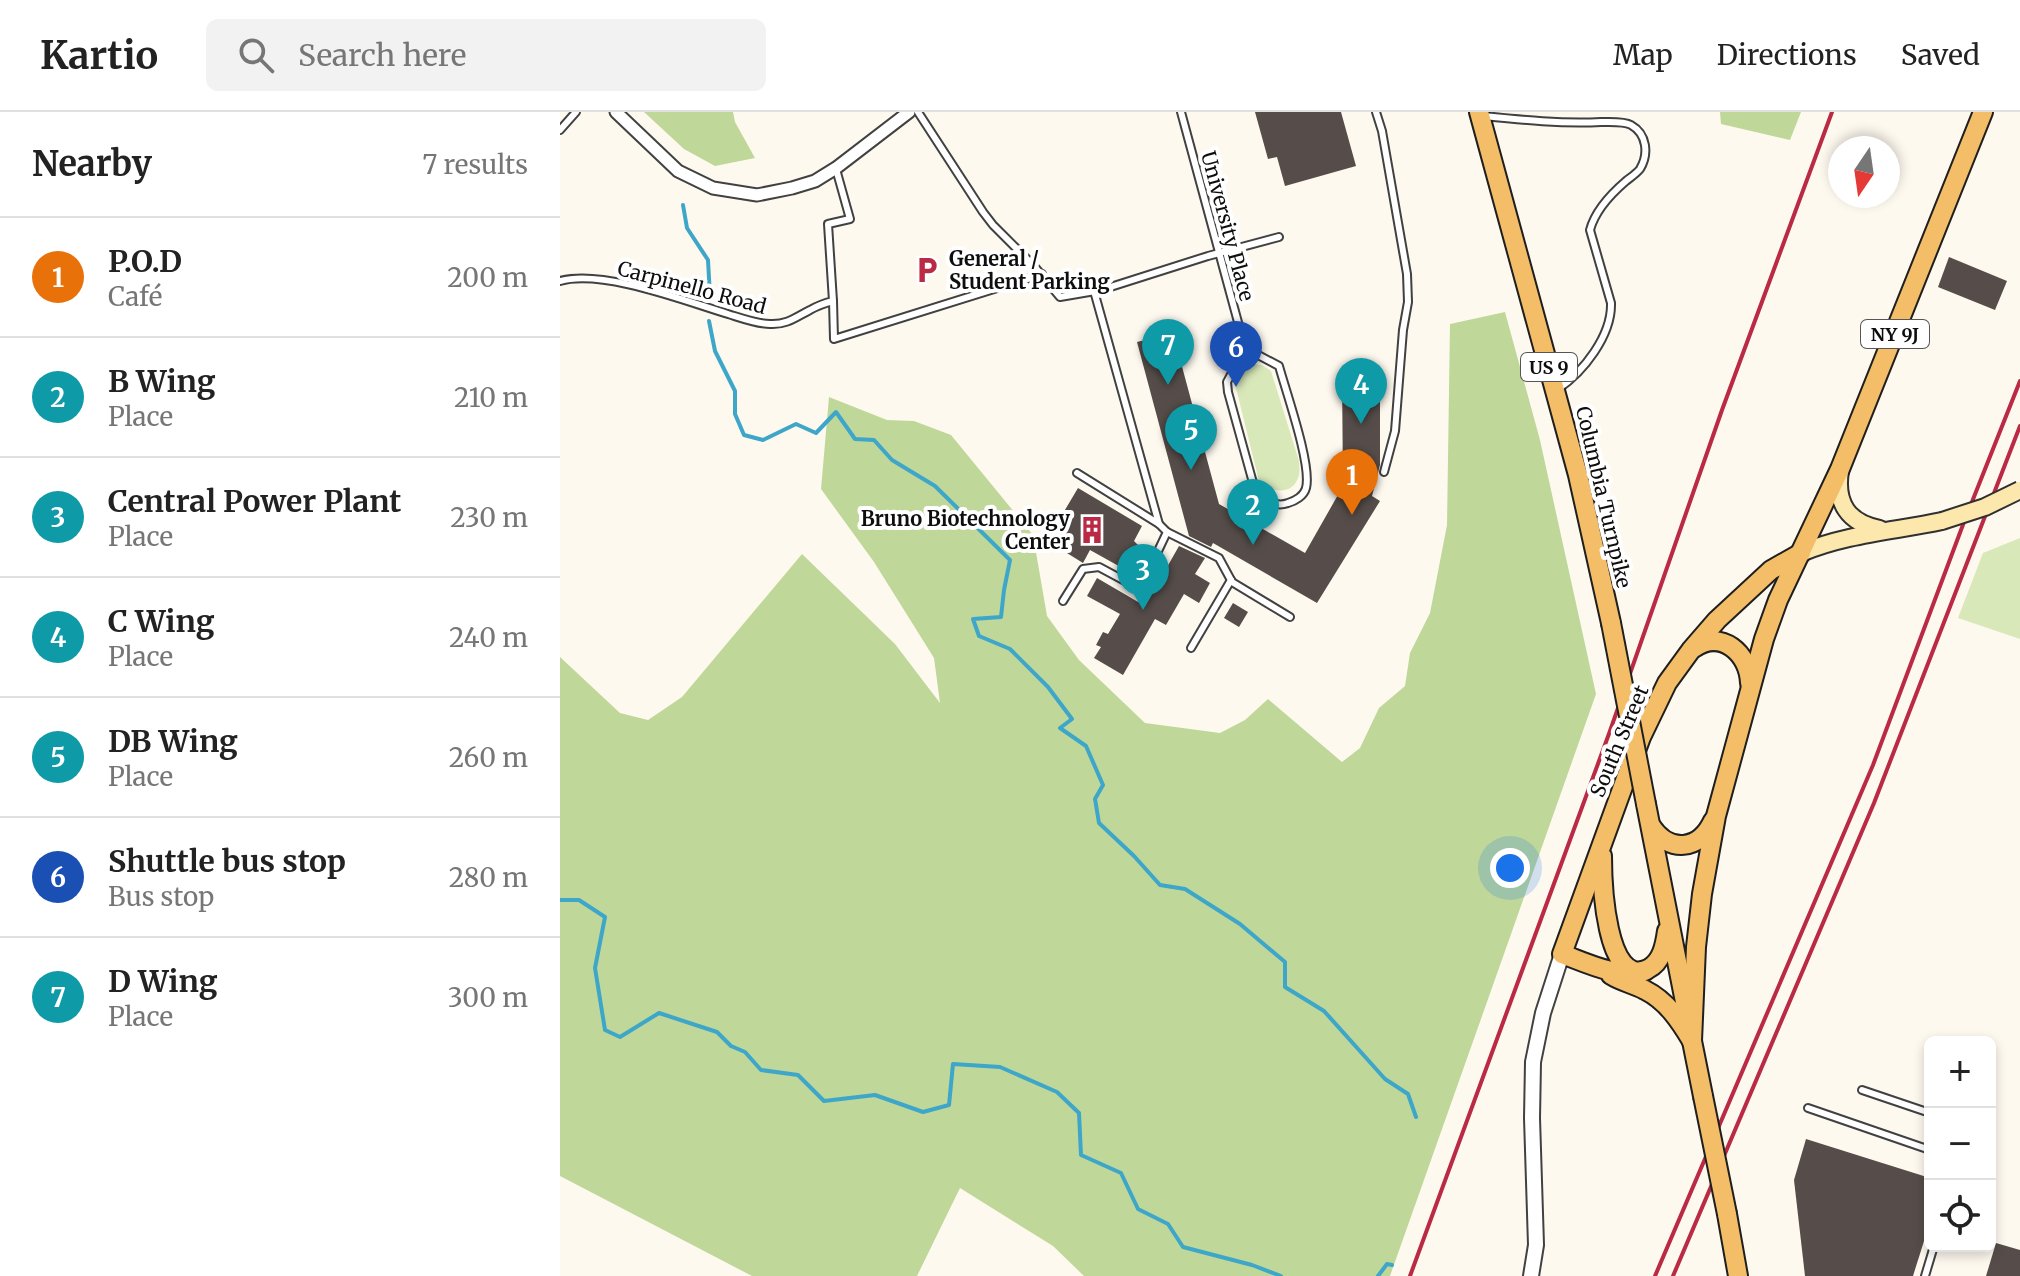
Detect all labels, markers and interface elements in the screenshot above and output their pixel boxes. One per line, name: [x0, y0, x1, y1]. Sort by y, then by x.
search box: [206, 19, 766, 91]
text: Kartio: [40, 32, 158, 79]
icon: search: [234, 33, 278, 77]
text: Search here: [298, 36, 466, 74]
text: Map: [1613, 37, 1673, 73]
text: Directions: [1717, 37, 1857, 73]
text: Saved: [1901, 37, 1980, 73]
north arrow: [1828, 136, 1900, 208]
text: Nearby: [32, 143, 152, 185]
text: 7 results: [423, 148, 528, 181]
street label: University Place: [1196, 148, 1260, 304]
text: P.O.D: [108, 242, 182, 280]
place label: General / Student Parking: [949, 246, 1110, 294]
street label: Carpinello Road: [615, 255, 769, 319]
parking icon: General / Student Parking: [912, 255, 942, 285]
text: 1: [52, 261, 64, 294]
text: 200 m: [447, 261, 528, 294]
text: Café: [108, 280, 162, 313]
pin: 7: [1142, 319, 1194, 385]
road number: NY 9J: [1861, 320, 1929, 348]
pin: 6: [1210, 321, 1262, 387]
road number: US 9: [1521, 353, 1577, 381]
pin: 4: [1335, 358, 1387, 424]
text: B Wing: [108, 362, 215, 400]
text: 2: [50, 381, 66, 414]
text: 210 m: [454, 381, 528, 414]
text: Place: [108, 400, 173, 433]
pin: 5: [1165, 404, 1217, 470]
street label: Columbia Turnpike: [1571, 404, 1637, 590]
pin: 1: [1326, 449, 1378, 515]
pin: 2: [1227, 479, 1279, 545]
text: Central Power Plant: [108, 482, 401, 520]
text: 3: [51, 501, 65, 534]
text: 230 m: [450, 501, 528, 534]
place label: Bruno Biotechnology Center: [861, 506, 1070, 554]
building icon: Bruno Biotechnology Center: [1077, 515, 1107, 545]
text: Place: [108, 520, 173, 553]
pin: 3: [1117, 544, 1169, 610]
text: C Wing: [108, 602, 214, 640]
text: 4: [50, 621, 66, 654]
text: 240 m: [449, 621, 528, 654]
text: Place: [108, 640, 173, 673]
street label: South Street: [1584, 681, 1654, 801]
text: DB Wing: [108, 722, 238, 760]
text: 5: [50, 741, 66, 774]
text: 260 m: [449, 741, 528, 774]
text: Place: [108, 760, 173, 793]
text: Shuttle bus stop: [108, 842, 346, 880]
your location: [1490, 848, 1530, 888]
text: 6: [50, 861, 66, 894]
text: 280 m: [449, 861, 528, 894]
text: Bus stop: [108, 880, 214, 913]
text: D Wing: [108, 962, 217, 1000]
text: 7: [50, 981, 66, 1014]
text: 300 m: [448, 981, 528, 1014]
text: Place: [108, 1000, 173, 1033]
map controls: [1924, 1036, 1996, 1252]
button: +: [1924, 1036, 1996, 1108]
button: −: [1924, 1108, 1996, 1180]
button: locate: [1924, 1180, 1996, 1252]

